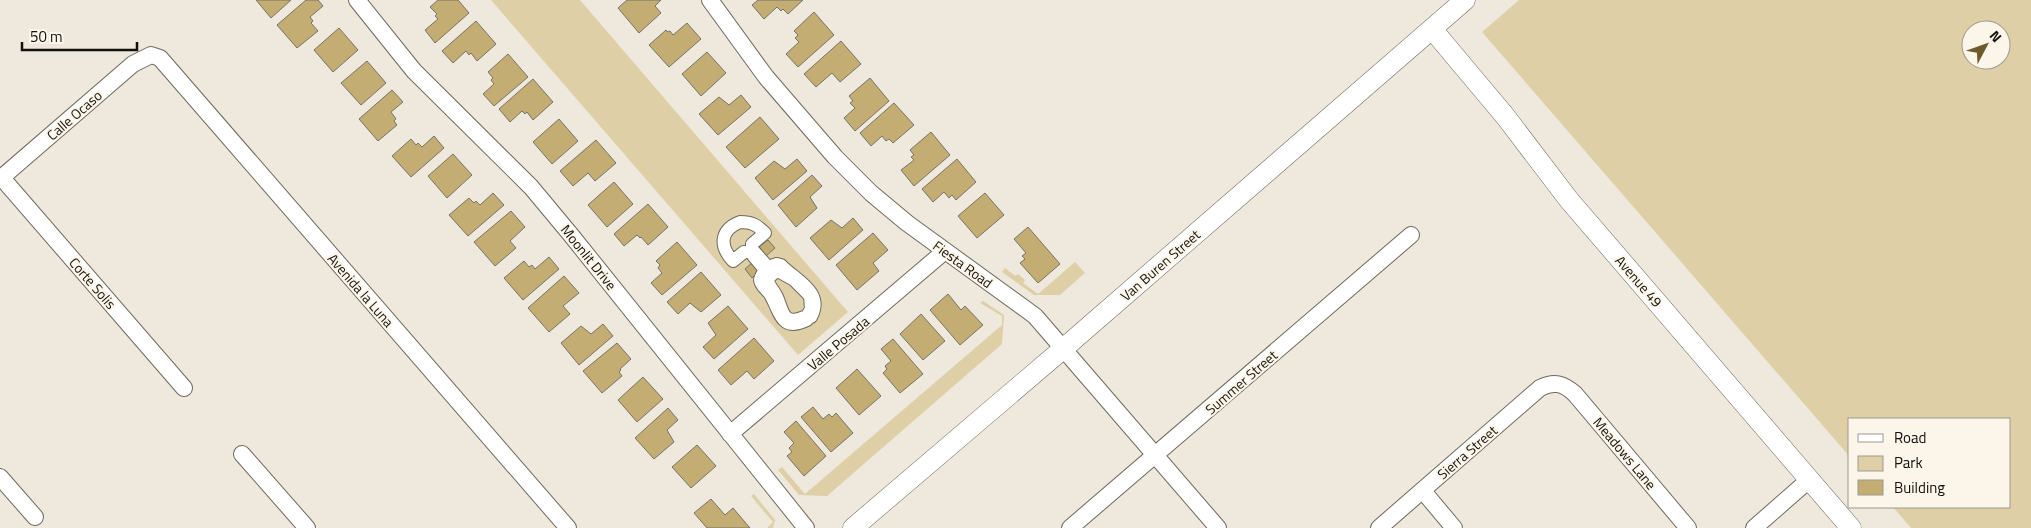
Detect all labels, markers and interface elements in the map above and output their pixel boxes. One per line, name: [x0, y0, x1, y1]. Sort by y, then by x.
scale bar: [22, 20, 138, 52]
north arrow: [1961, 20, 2011, 70]
text: 50 m: [30, 25, 63, 48]
text: N: [1985, 26, 2007, 47]
street label: Calle Ocaso: [42, 85, 106, 145]
street label: Moonlit Drive: [556, 220, 622, 294]
street label: Van Buren Street: [1115, 224, 1205, 306]
street label: Fiesta Road: [929, 235, 997, 293]
street label: Avenida la Luna: [323, 248, 399, 332]
street label: Avenue 49: [1611, 251, 1668, 312]
street label: Corte Solis: [65, 252, 121, 314]
street label: Valle Posada: [803, 311, 873, 375]
street label: Summer Street: [1200, 345, 1282, 419]
street label: Meadows Lane: [1588, 412, 1662, 494]
legend: [1848, 418, 2011, 508]
street label: Sierra Street: [1432, 420, 1502, 484]
text: Road: [1894, 426, 1926, 449]
text: Park: [1894, 451, 1923, 474]
text: Building: [1894, 476, 1945, 499]

